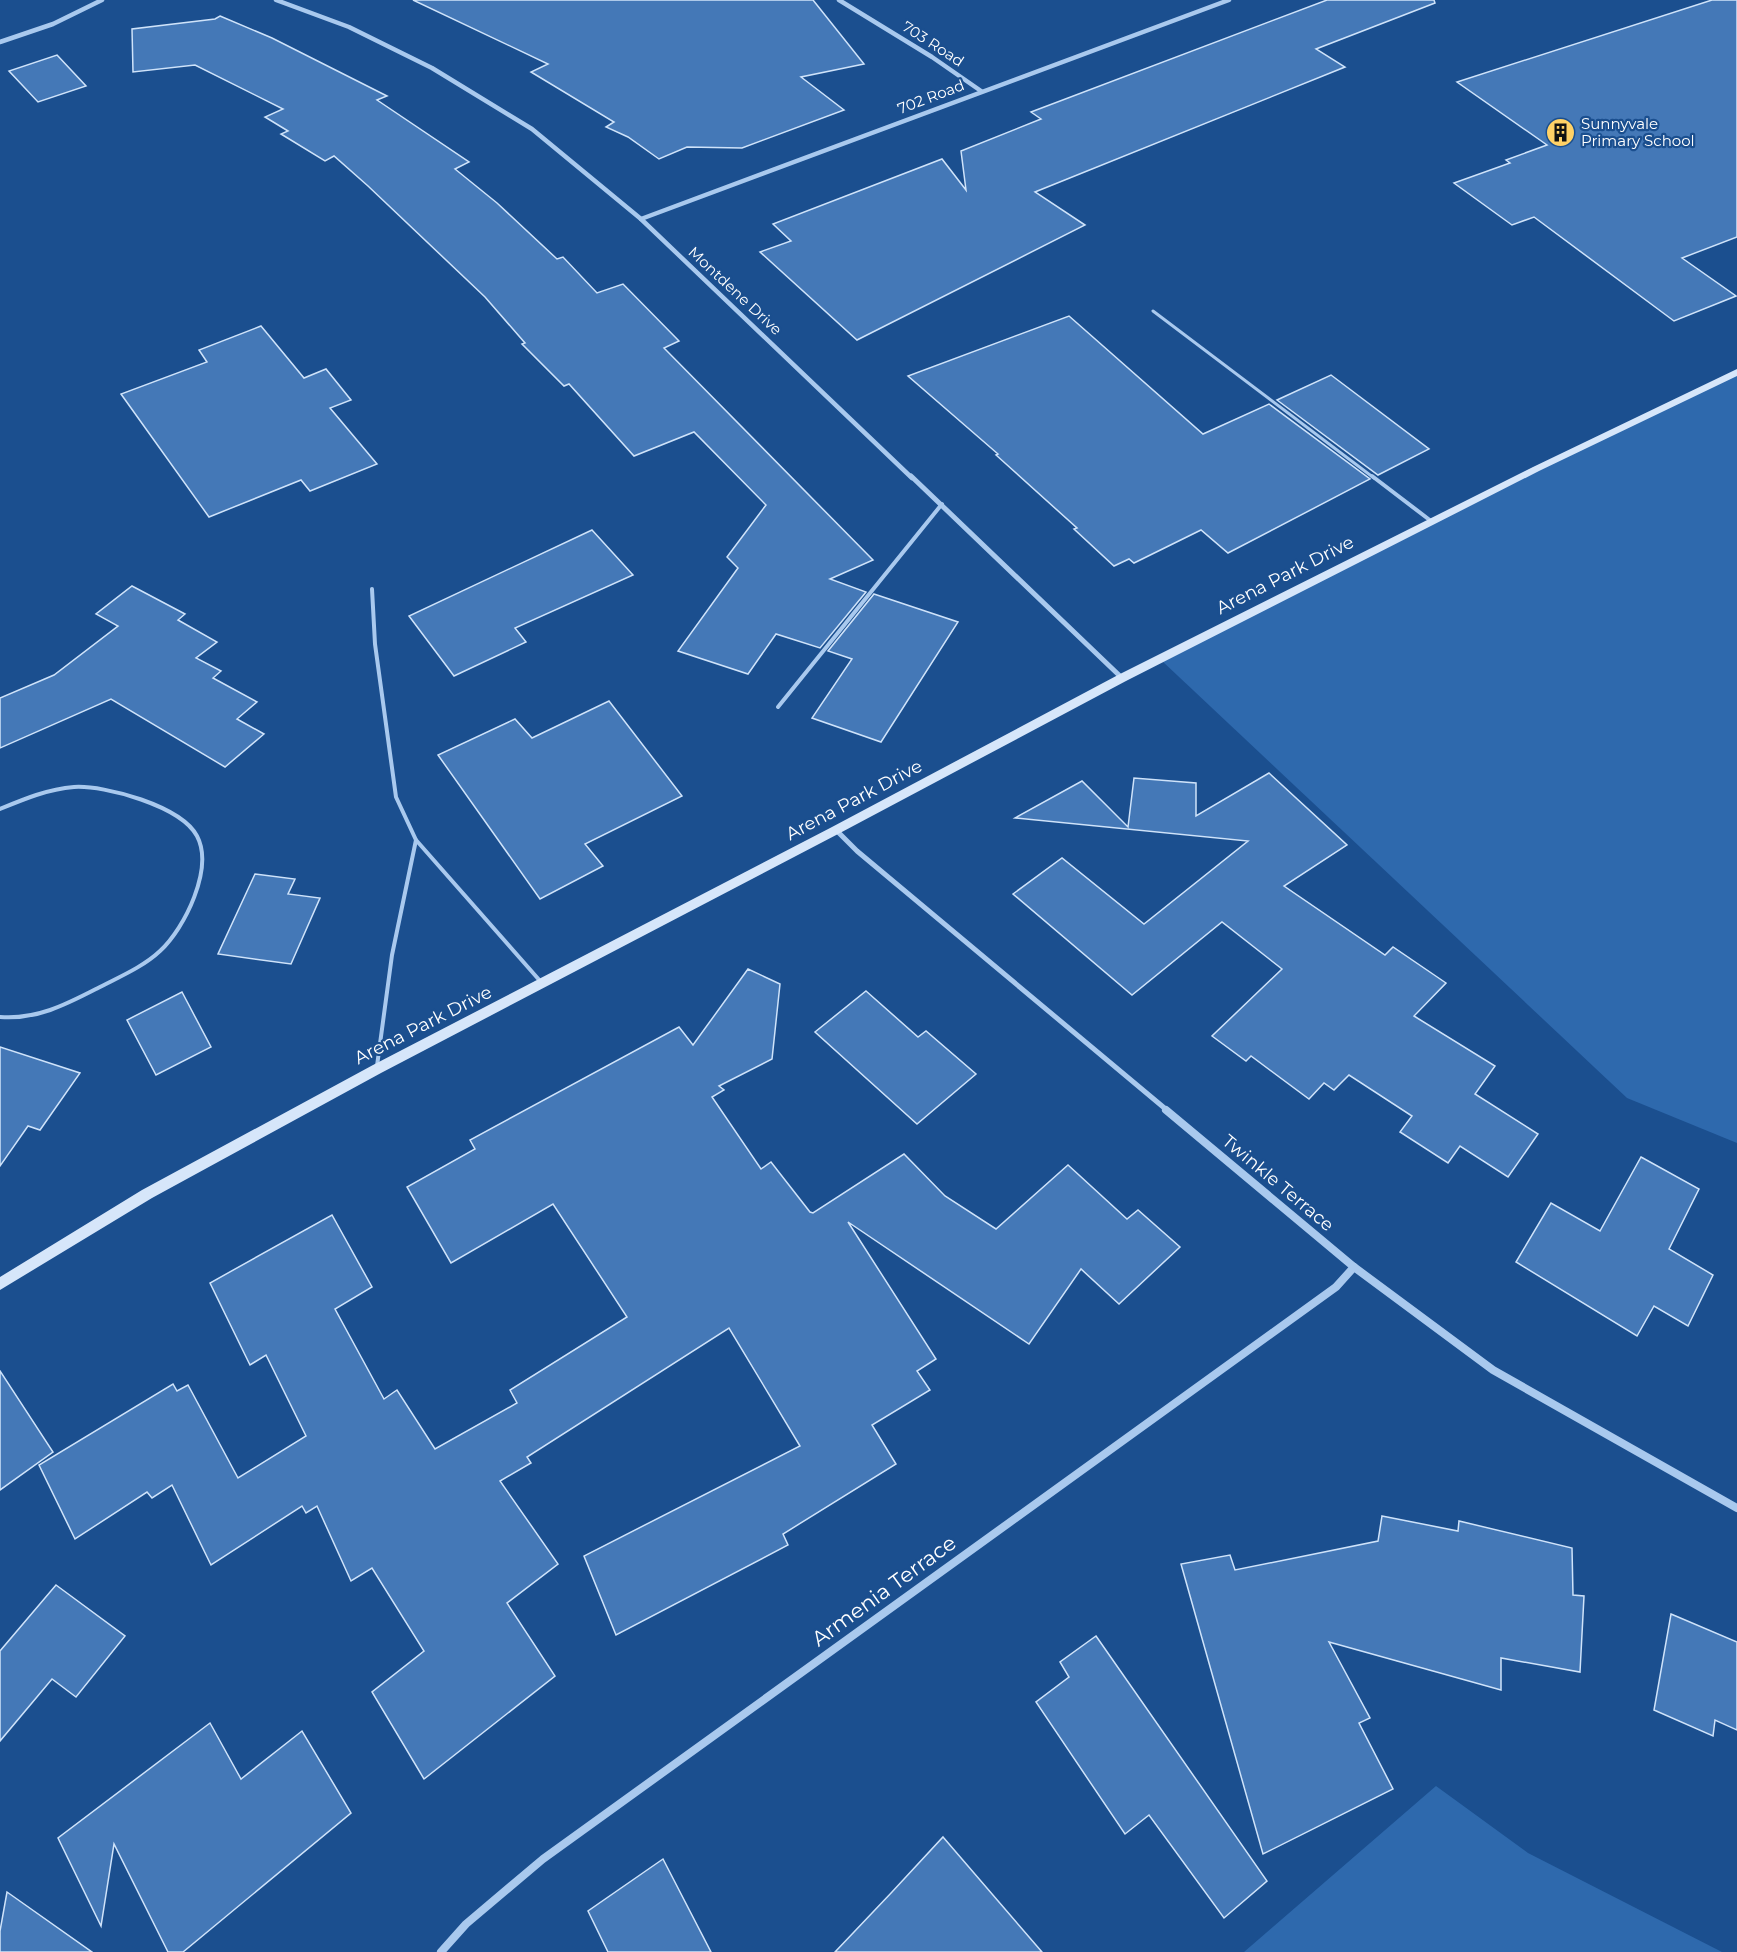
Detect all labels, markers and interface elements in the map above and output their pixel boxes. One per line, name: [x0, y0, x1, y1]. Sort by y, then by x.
street label: 703 Road: [899, 17, 968, 71]
street label: 702 Road: [895, 75, 967, 118]
place label: Sunnyvale Primary School: [1581, 114, 1695, 150]
building icon: Sunnyvale Primary School: [1544, 117, 1576, 149]
street label: Montdene Drive: [684, 242, 786, 339]
street label: Arena Park Drive: [1213, 531, 1357, 619]
street label: Arena Park Drive: [782, 755, 926, 845]
street label: Arena Park Drive: [351, 981, 495, 1069]
street label: Twinkle Terrace: [1218, 1130, 1338, 1236]
street label: Armenia Terrace: [807, 1530, 961, 1651]

